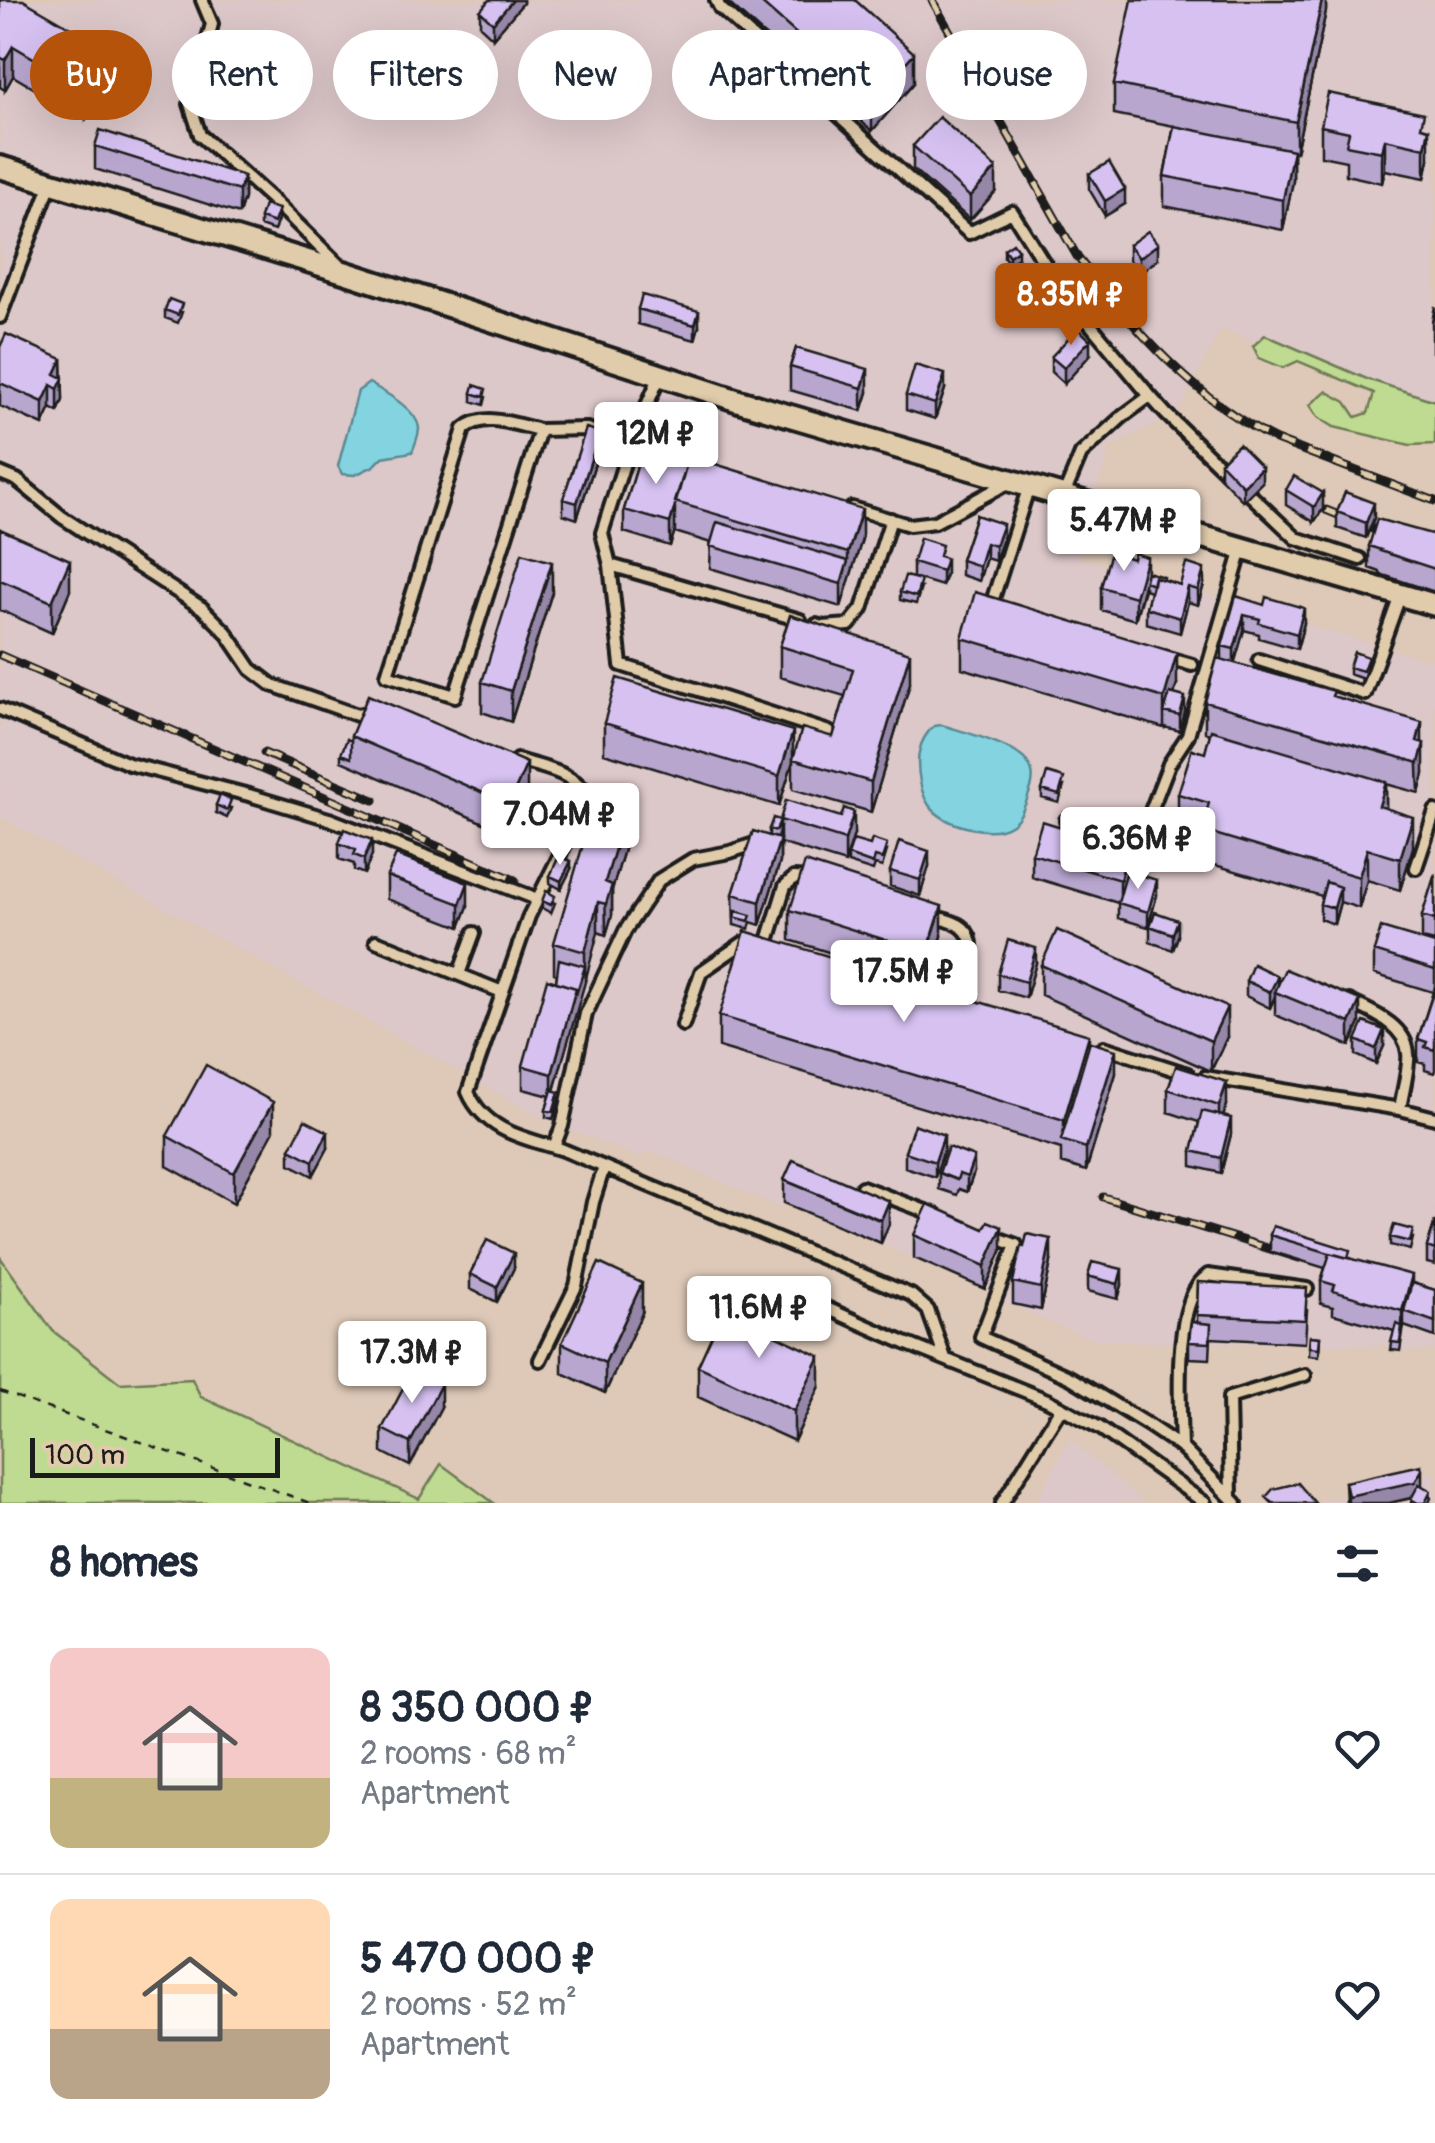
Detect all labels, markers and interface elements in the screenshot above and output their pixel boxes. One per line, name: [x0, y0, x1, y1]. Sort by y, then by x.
chip: Buy: [30, 30, 152, 120]
chip: Rent: [172, 30, 313, 120]
chip: Filters: [333, 30, 498, 120]
chip: New: [518, 30, 652, 120]
chip: Apartment: [672, 30, 906, 120]
chip: House: [926, 30, 1087, 120]
pin: 8.35M ₽: [979, 263, 1163, 348]
text: 8.35M ₽: [1017, 275, 1125, 315]
pin: 12M ₽: [586, 402, 726, 487]
text: 12M ₽: [616, 414, 696, 454]
pin: 5.47M ₽: [1032, 489, 1216, 574]
text: 5.47M ₽: [1069, 501, 1179, 541]
pin: 7.04M ₽: [468, 783, 652, 868]
text: 7.04M ₽: [503, 795, 617, 835]
pin: 6.36M ₽: [1046, 807, 1230, 892]
text: 6.36M ₽: [1082, 819, 1194, 859]
pin: 17.5M ₽: [812, 940, 996, 1025]
text: 17.5M ₽: [853, 952, 955, 992]
pin: 11.6M ₽: [667, 1276, 851, 1361]
text: 11.6M ₽: [709, 1288, 809, 1328]
pin: 17.3M ₽: [320, 1321, 504, 1406]
text: 17.3M ₽: [360, 1333, 464, 1373]
scale bar: [30, 1433, 280, 1478]
text: 100 m: [45, 1438, 125, 1473]
icon: filters: [1330, 1536, 1385, 1591]
text: 8 homes: [50, 1537, 198, 1589]
text: 8 350 000 ₽: [360, 1682, 595, 1734]
icon: home: [130, 1688, 250, 1808]
icon: heart: [1330, 1721, 1385, 1776]
text: 2 rooms · 68 m²: [360, 1734, 577, 1774]
text: Apartment: [360, 1774, 509, 1814]
text: 5 470 000 ₽: [360, 1933, 597, 1985]
icon: home: [130, 1939, 250, 2059]
icon: heart: [1330, 1972, 1385, 2027]
text: 2 rooms · 52 m²: [360, 1985, 577, 2025]
text: Apartment: [360, 2025, 509, 2065]

